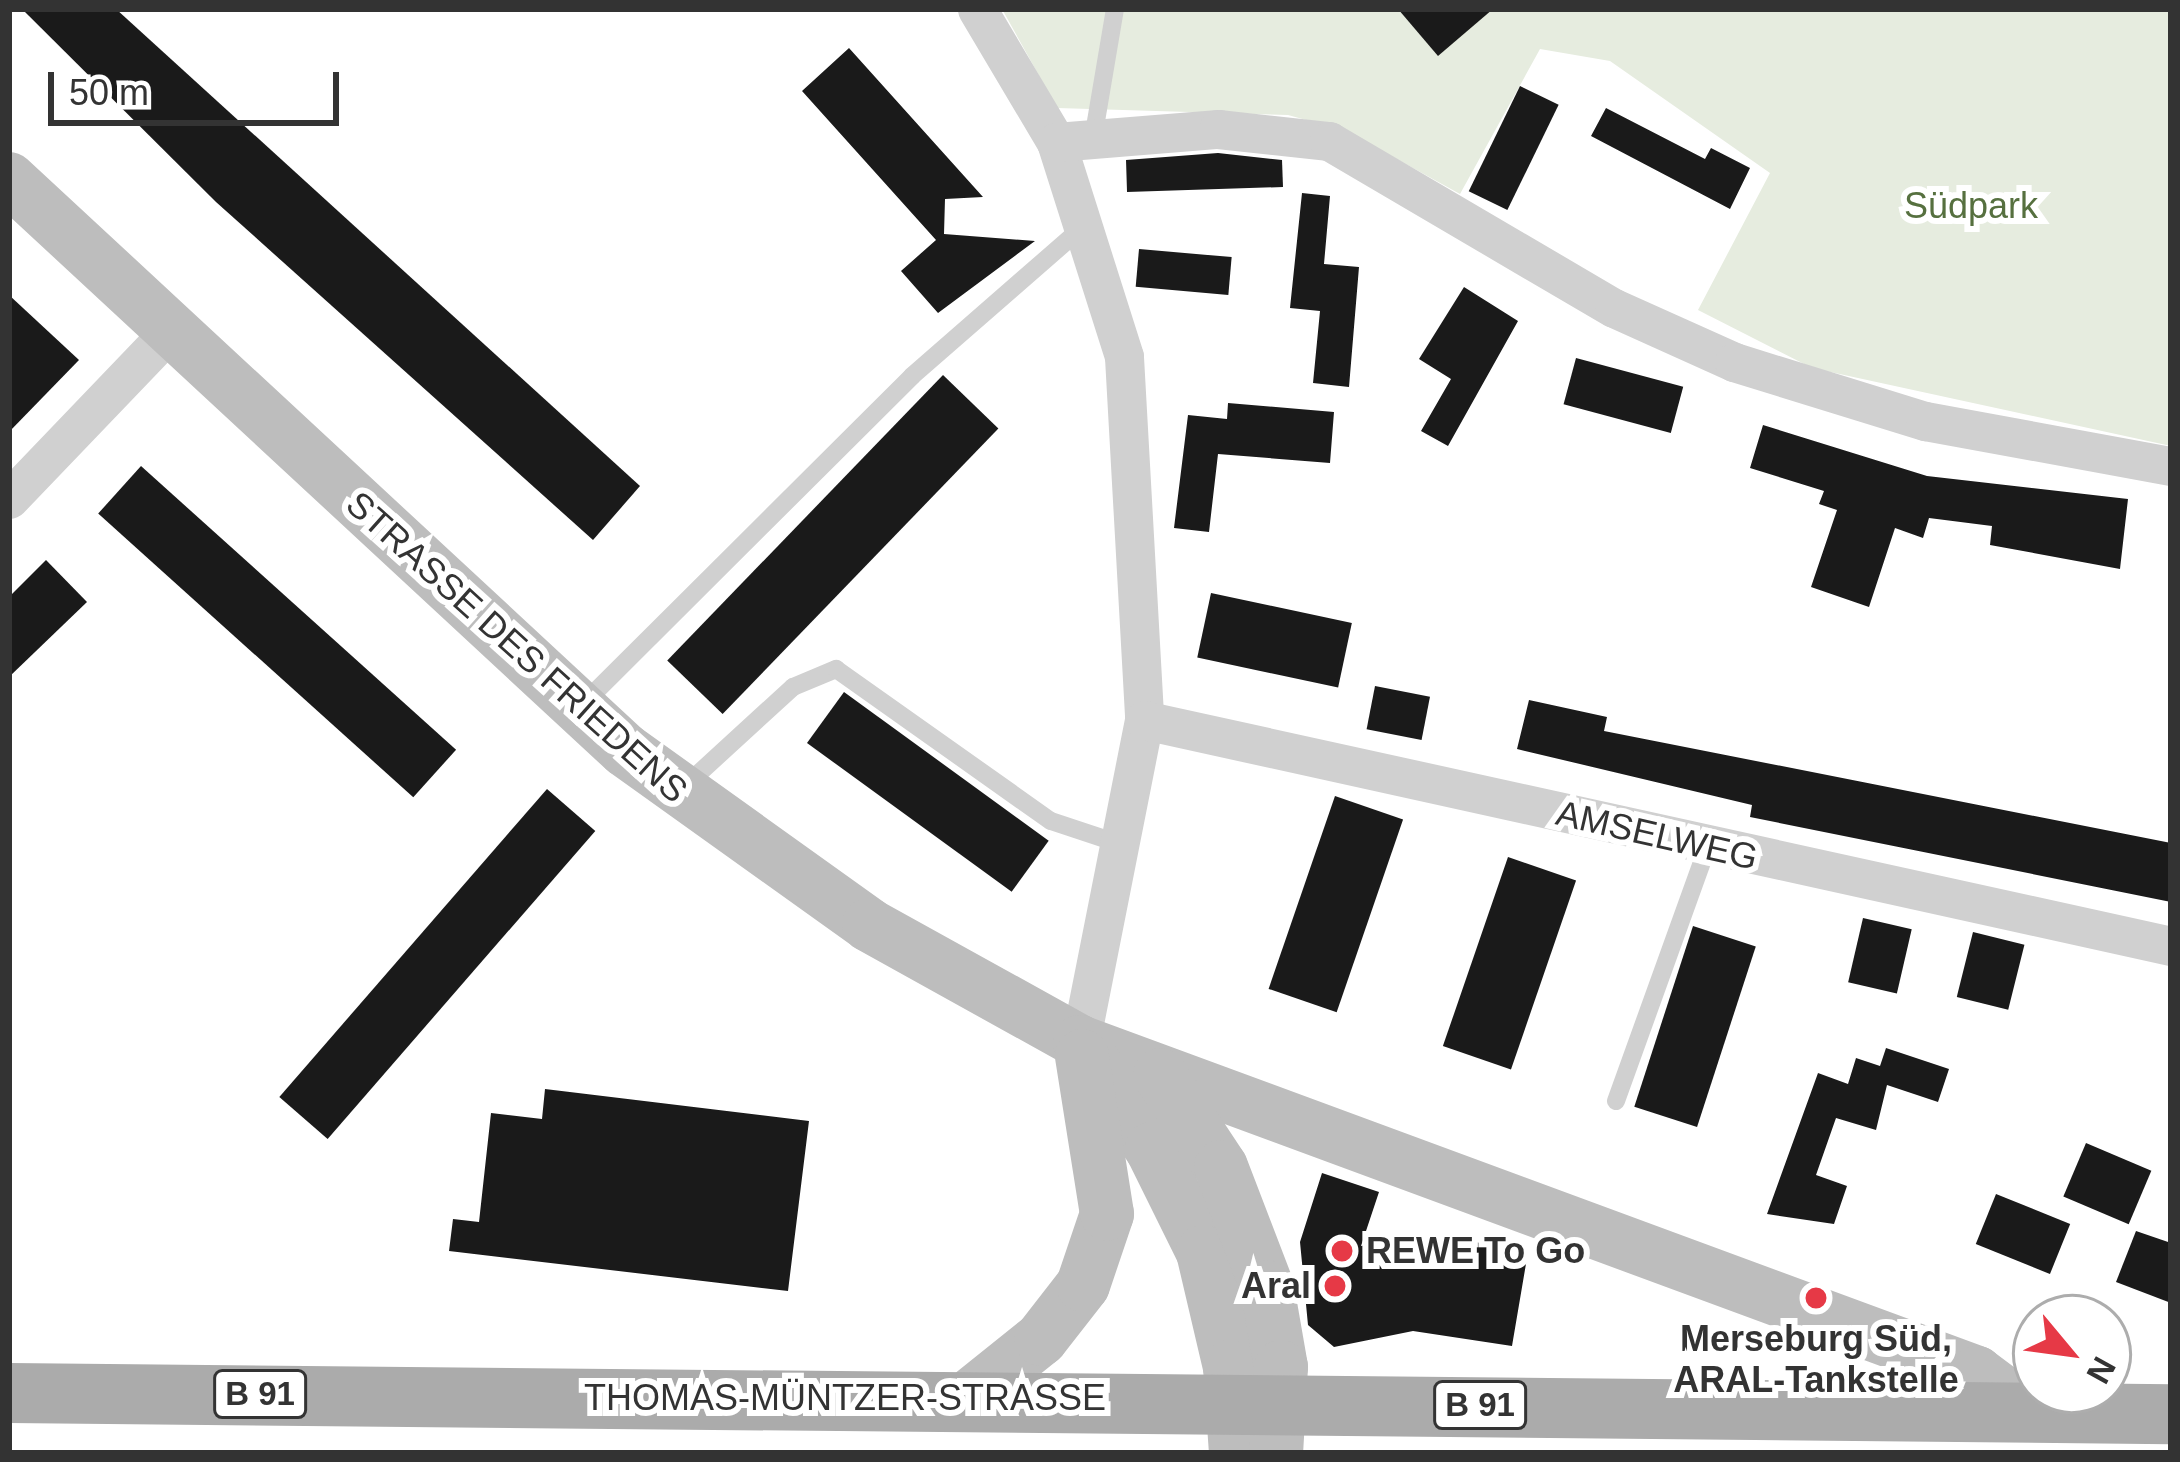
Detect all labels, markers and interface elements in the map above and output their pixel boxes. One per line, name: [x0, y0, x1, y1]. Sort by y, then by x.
scale bar: [54, 48, 345, 122]
text: 50 m: [69, 72, 149, 113]
park label: Südpark: [1904, 184, 2038, 228]
street label: STRASSE DES FRIEDENS: [338, 482, 696, 812]
street label: AMSELWEG: [1552, 791, 1762, 879]
place label: REWE To Go: [1366, 1229, 1585, 1273]
marker: REWE To Go: [1329, 1238, 1355, 1264]
place label: Aral: [1241, 1264, 1311, 1308]
marker: Aral: [1322, 1273, 1348, 1299]
marker: Merseburg Süd, ARAL-Tankstelle: [1803, 1285, 1829, 1311]
north arrow: [2012, 1294, 2132, 1414]
place label: Merseburg Süd, ARAL-Tankstelle: [1673, 1316, 1959, 1401]
text: N: [2079, 1351, 2123, 1390]
road number: B 91: [212, 1367, 308, 1421]
street label: THOMAS-MÜNTZER-STRASSE: [584, 1376, 1106, 1420]
road number: B 91: [1432, 1378, 1528, 1432]

